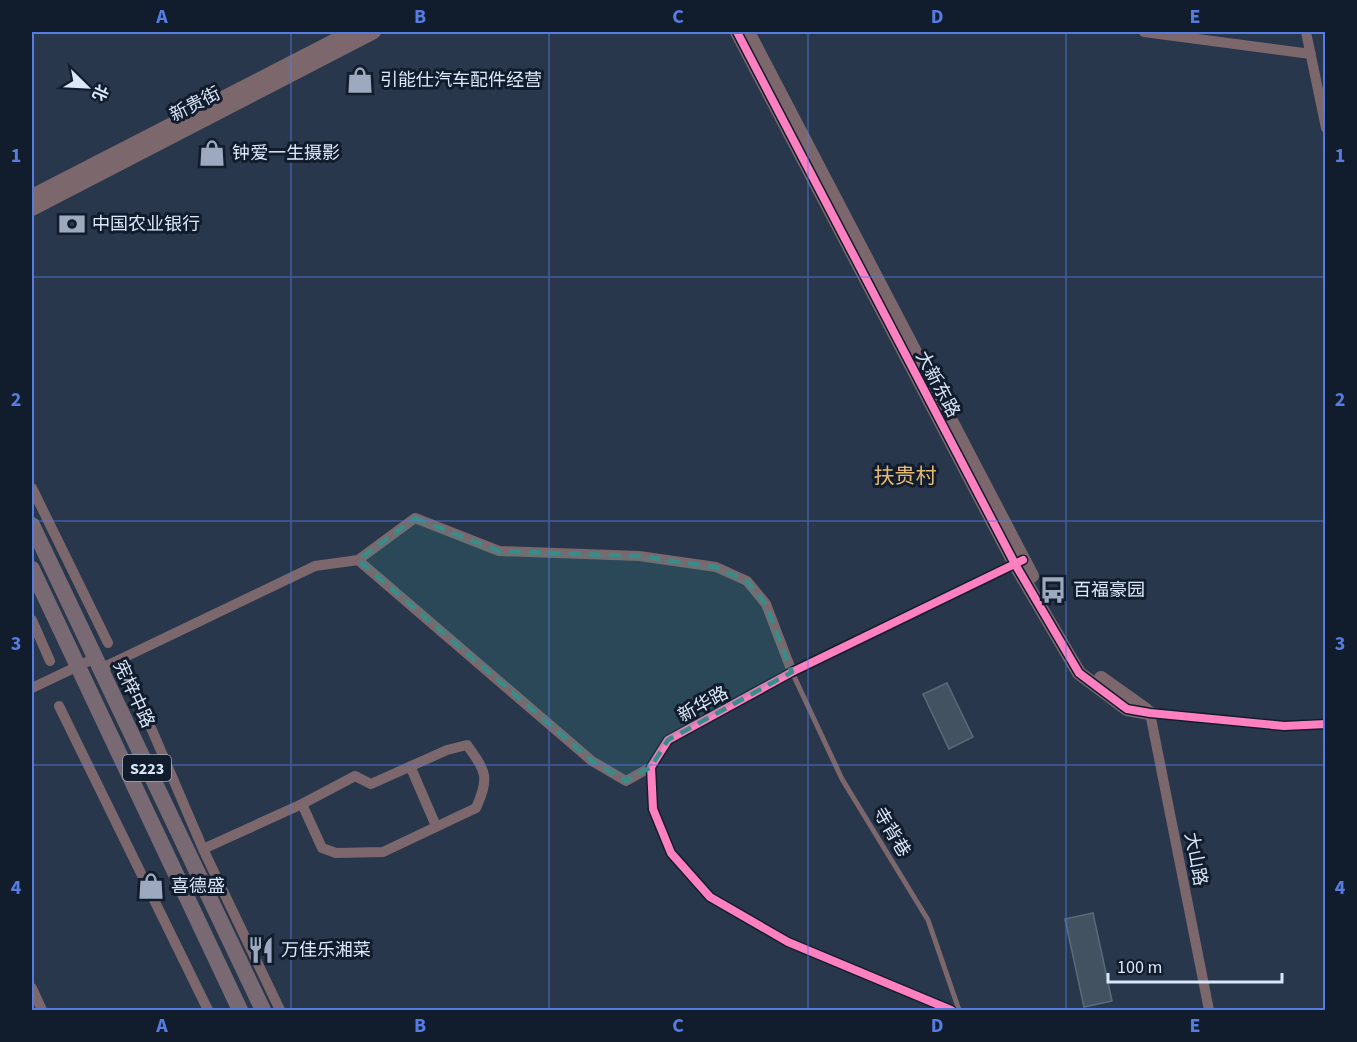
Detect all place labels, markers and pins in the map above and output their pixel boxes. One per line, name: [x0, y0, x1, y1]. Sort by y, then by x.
shop icon: 引能仕汽车配件经营: [345, 65, 375, 95]
place label: 引能仕汽车配件经营: [380, 68, 542, 93]
shop icon: 钟爱一生摄影: [197, 138, 227, 168]
place label: 钟爱一生摄影: [232, 141, 340, 166]
bank icon: 中国农业银行: [57, 209, 87, 239]
place label: 中国农业银行: [92, 212, 200, 237]
bus stop icon: 百福豪园: [1038, 575, 1068, 605]
place label: 百福豪园: [1073, 578, 1145, 603]
shop icon: 喜德盛: [136, 871, 166, 901]
place label: 喜德盛: [171, 874, 225, 899]
restaurant icon: 万佳乐湘菜: [246, 935, 276, 965]
place label: 万佳乐湘菜: [281, 938, 371, 963]

